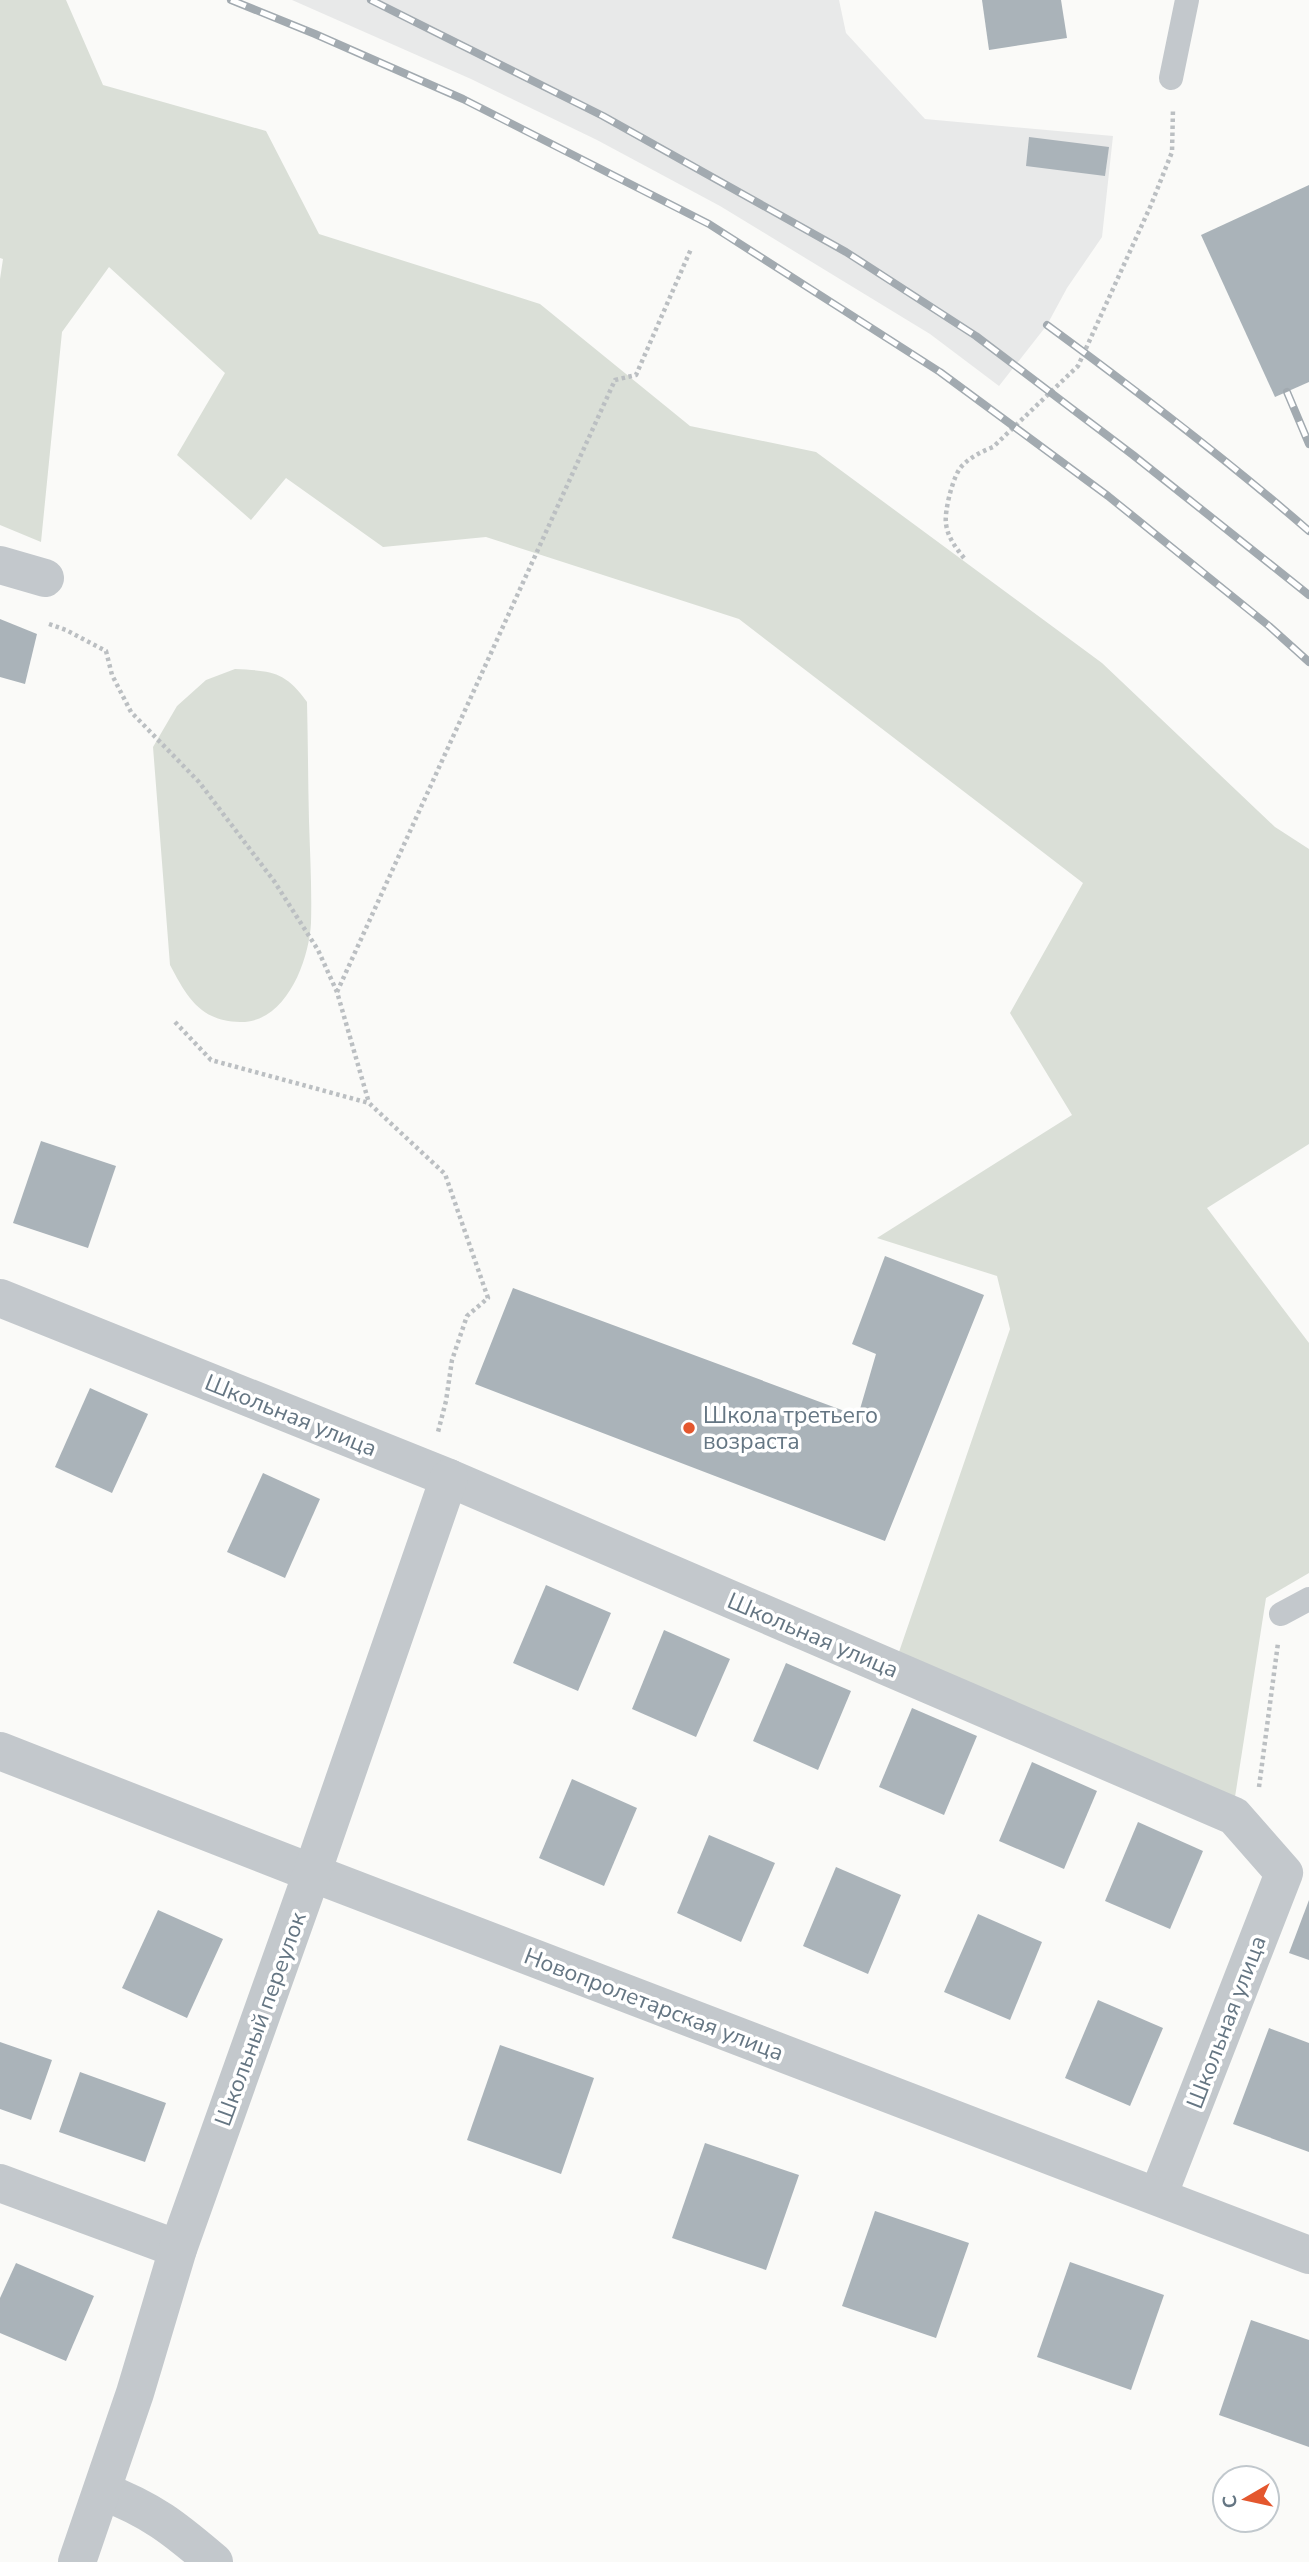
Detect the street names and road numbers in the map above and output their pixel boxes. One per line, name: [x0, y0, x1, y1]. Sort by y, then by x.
street label: Школьная улица: [200, 1367, 381, 1464]
street label: Школьная улица: [723, 1585, 903, 1685]
street label: Школьный переулок: [207, 1907, 314, 2131]
street label: Школьная улица: [1179, 1931, 1274, 2113]
street label: Новопролетарская улица: [520, 1941, 788, 2068]

